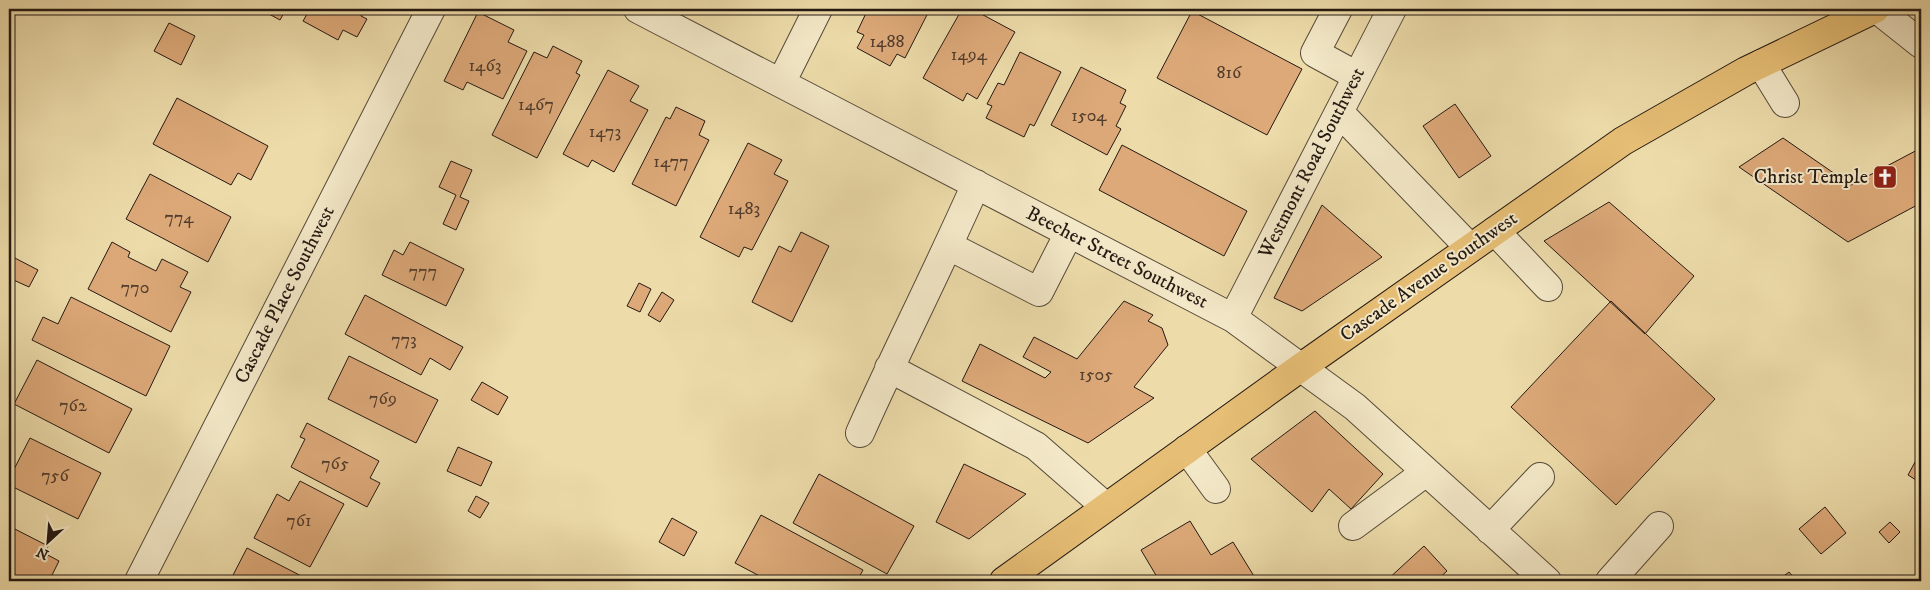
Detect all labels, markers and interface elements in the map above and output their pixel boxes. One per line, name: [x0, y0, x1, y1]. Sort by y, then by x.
house number: 1488: [870, 31, 905, 53]
house number: 1494: [951, 44, 988, 66]
house number: 1463: [468, 55, 502, 77]
house number: 816: [1217, 62, 1242, 84]
street label: Westmont Road Southwest: [1253, 63, 1371, 264]
house number: 1467: [518, 94, 554, 116]
house number: 1504: [1071, 105, 1107, 127]
house number: 1473: [589, 121, 621, 143]
house number: 1477: [653, 151, 689, 173]
church icon: Christ Temple: [1872, 164, 1898, 190]
place label: Christ Temple: [1754, 165, 1868, 190]
house number: 1483: [728, 198, 760, 220]
street label: Beecher Street Southwest: [1022, 201, 1212, 315]
street label: Cascade Place Southwest: [229, 202, 341, 388]
street label: Cascade Avenue Southwest: [1335, 206, 1523, 348]
house number: 774: [164, 207, 194, 229]
house number: 777: [409, 261, 437, 283]
house number: 770: [121, 277, 149, 299]
house number: 773: [391, 329, 417, 351]
house number: 1505: [1079, 364, 1113, 386]
house number: 769: [369, 388, 397, 410]
house number: 762: [59, 395, 87, 417]
house number: 765: [321, 453, 349, 475]
house number: 756: [41, 465, 69, 487]
house number: 761: [286, 510, 312, 532]
north arrow: [22, 518, 72, 568]
text: N: [33, 542, 52, 563]

